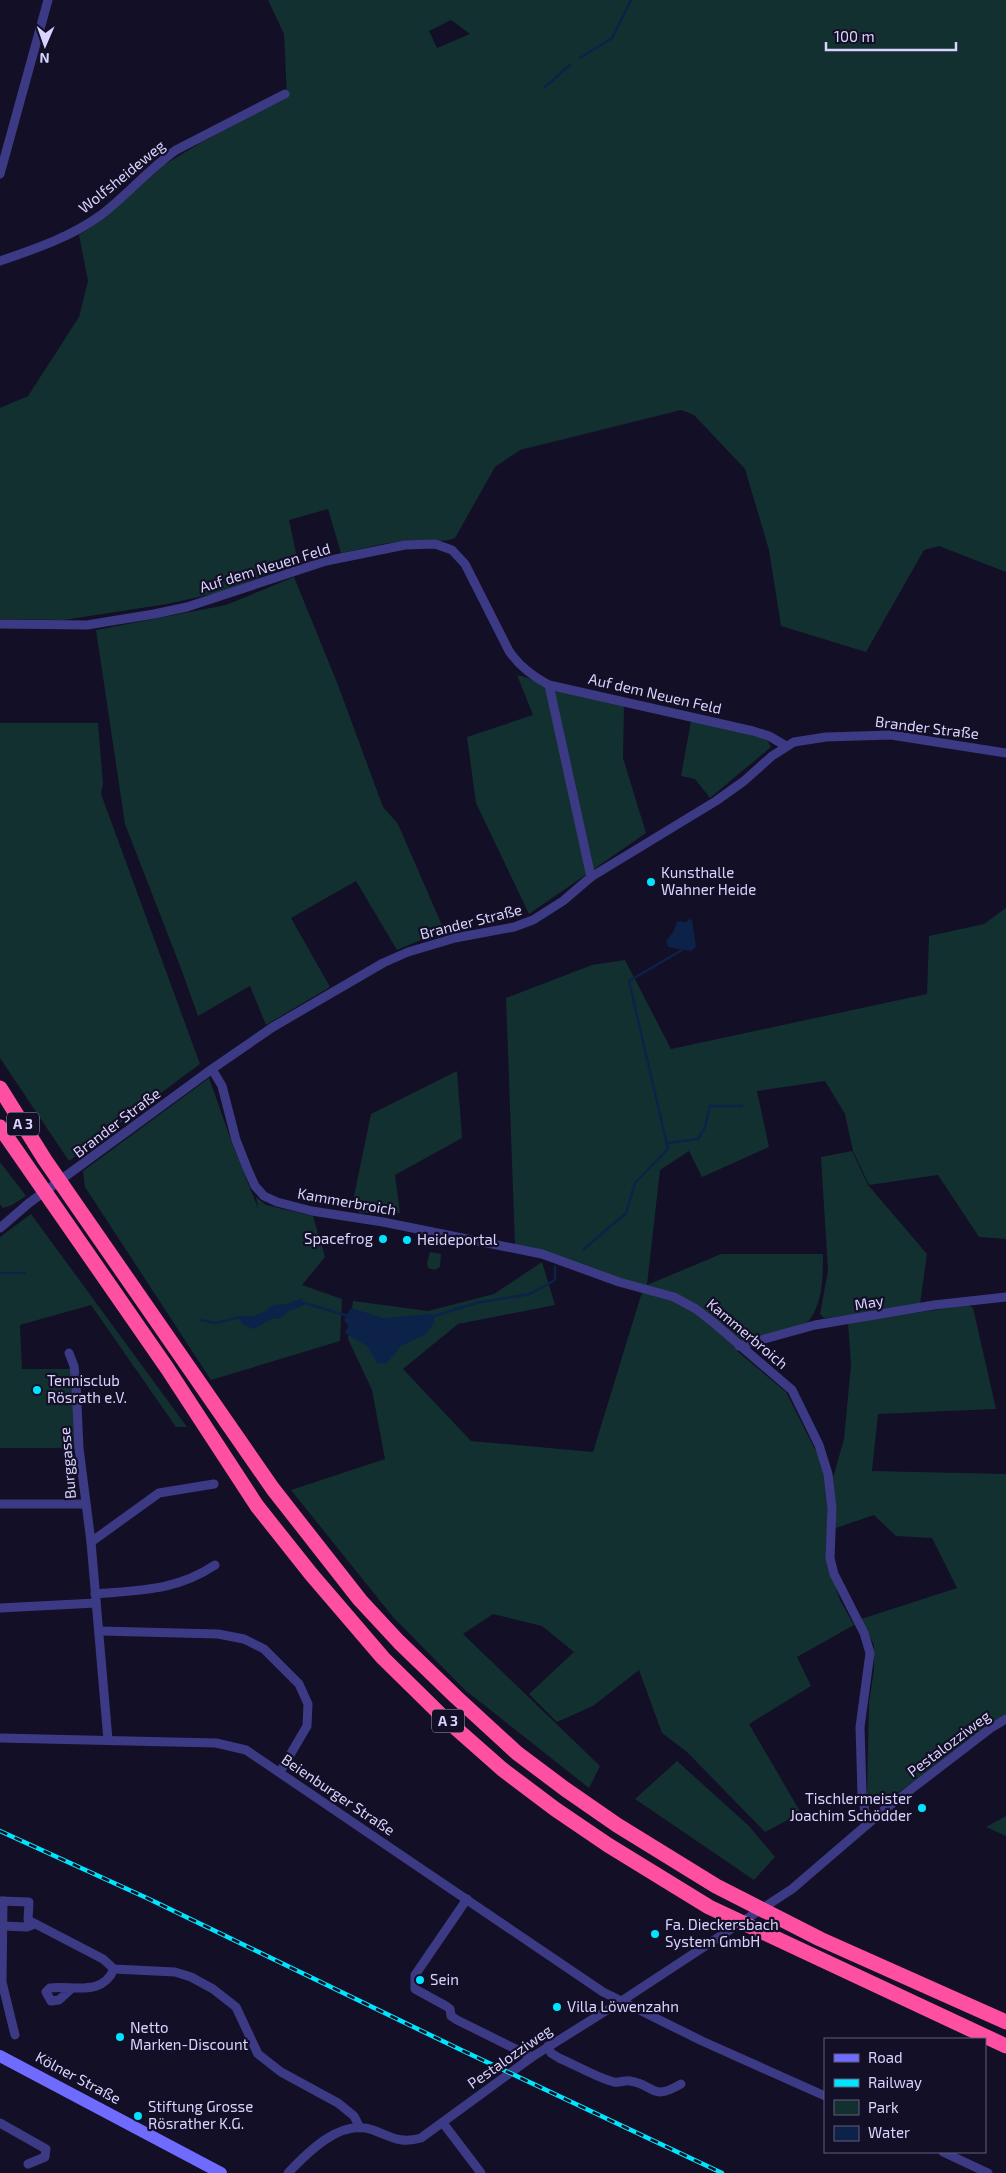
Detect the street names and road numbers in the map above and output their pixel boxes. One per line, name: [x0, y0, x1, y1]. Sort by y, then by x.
street label: Wolfsheideweg: [74, 135, 169, 217]
street label: Auf dem Neuen Feld: [197, 539, 332, 596]
street label: Auf dem Neuen Feld: [587, 669, 724, 717]
street label: Brander Straße: [874, 712, 980, 742]
street label: Brander Straße: [418, 900, 524, 942]
street label: Brander Straße: [69, 1084, 164, 1161]
road number: A 3: [7, 1112, 39, 1136]
street label: Kammerbroich: [296, 1183, 398, 1219]
street label: May: [853, 1291, 885, 1313]
street label: Kammerbroich: [704, 1294, 792, 1372]
street label: Burggasse: [55, 1426, 79, 1500]
street label: Pestalozziweg: [903, 1706, 994, 1780]
road number: A 3: [432, 1710, 464, 1732]
street label: Beienburger Straße: [278, 1750, 399, 1839]
street label: Pestalozziweg: [464, 2020, 556, 2092]
street label: Kölner Straße: [33, 2047, 124, 2107]

